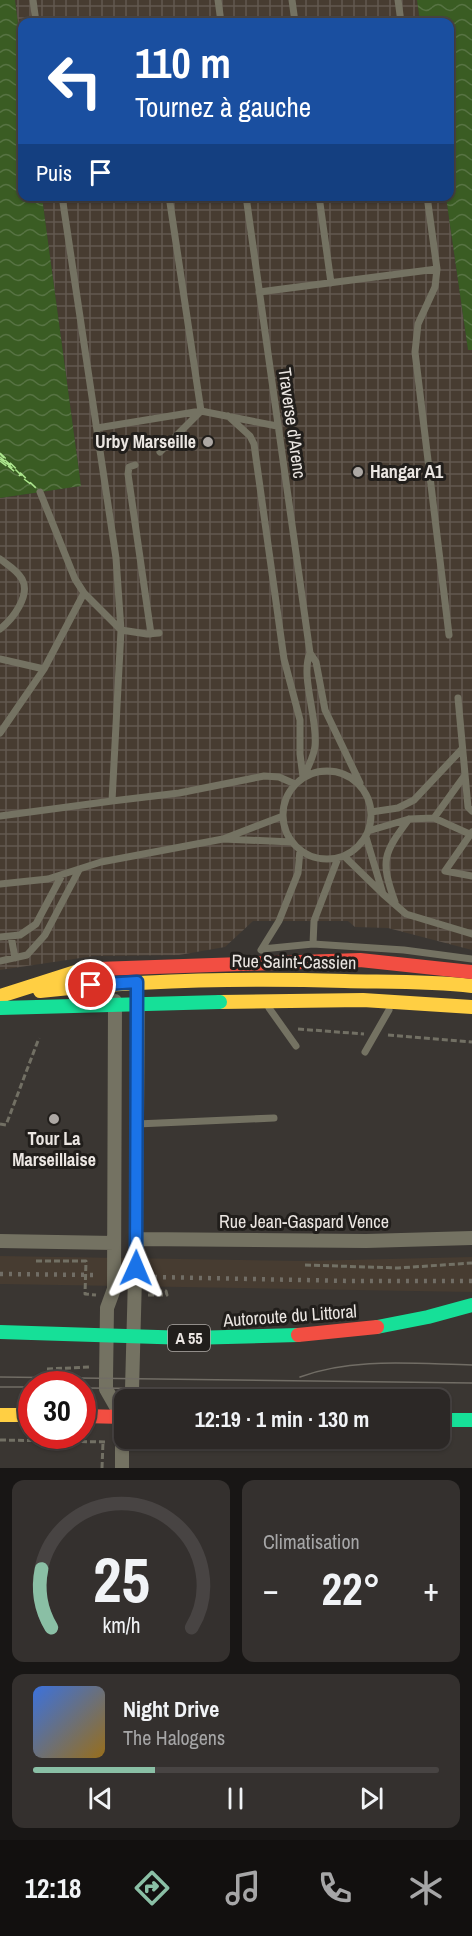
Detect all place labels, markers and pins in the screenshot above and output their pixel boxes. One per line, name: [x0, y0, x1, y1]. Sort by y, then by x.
place label: Urby Marseille: [95, 429, 196, 454]
marker: Urby Marseille: [201, 435, 215, 449]
place label: Hangar A1: [370, 459, 444, 484]
marker: Hangar A1: [351, 465, 365, 479]
pin: [65, 959, 116, 1010]
marker: Tour La Marseillaise: [47, 1112, 61, 1126]
place label: Tour La Marseillaise: [12, 1126, 96, 1172]

